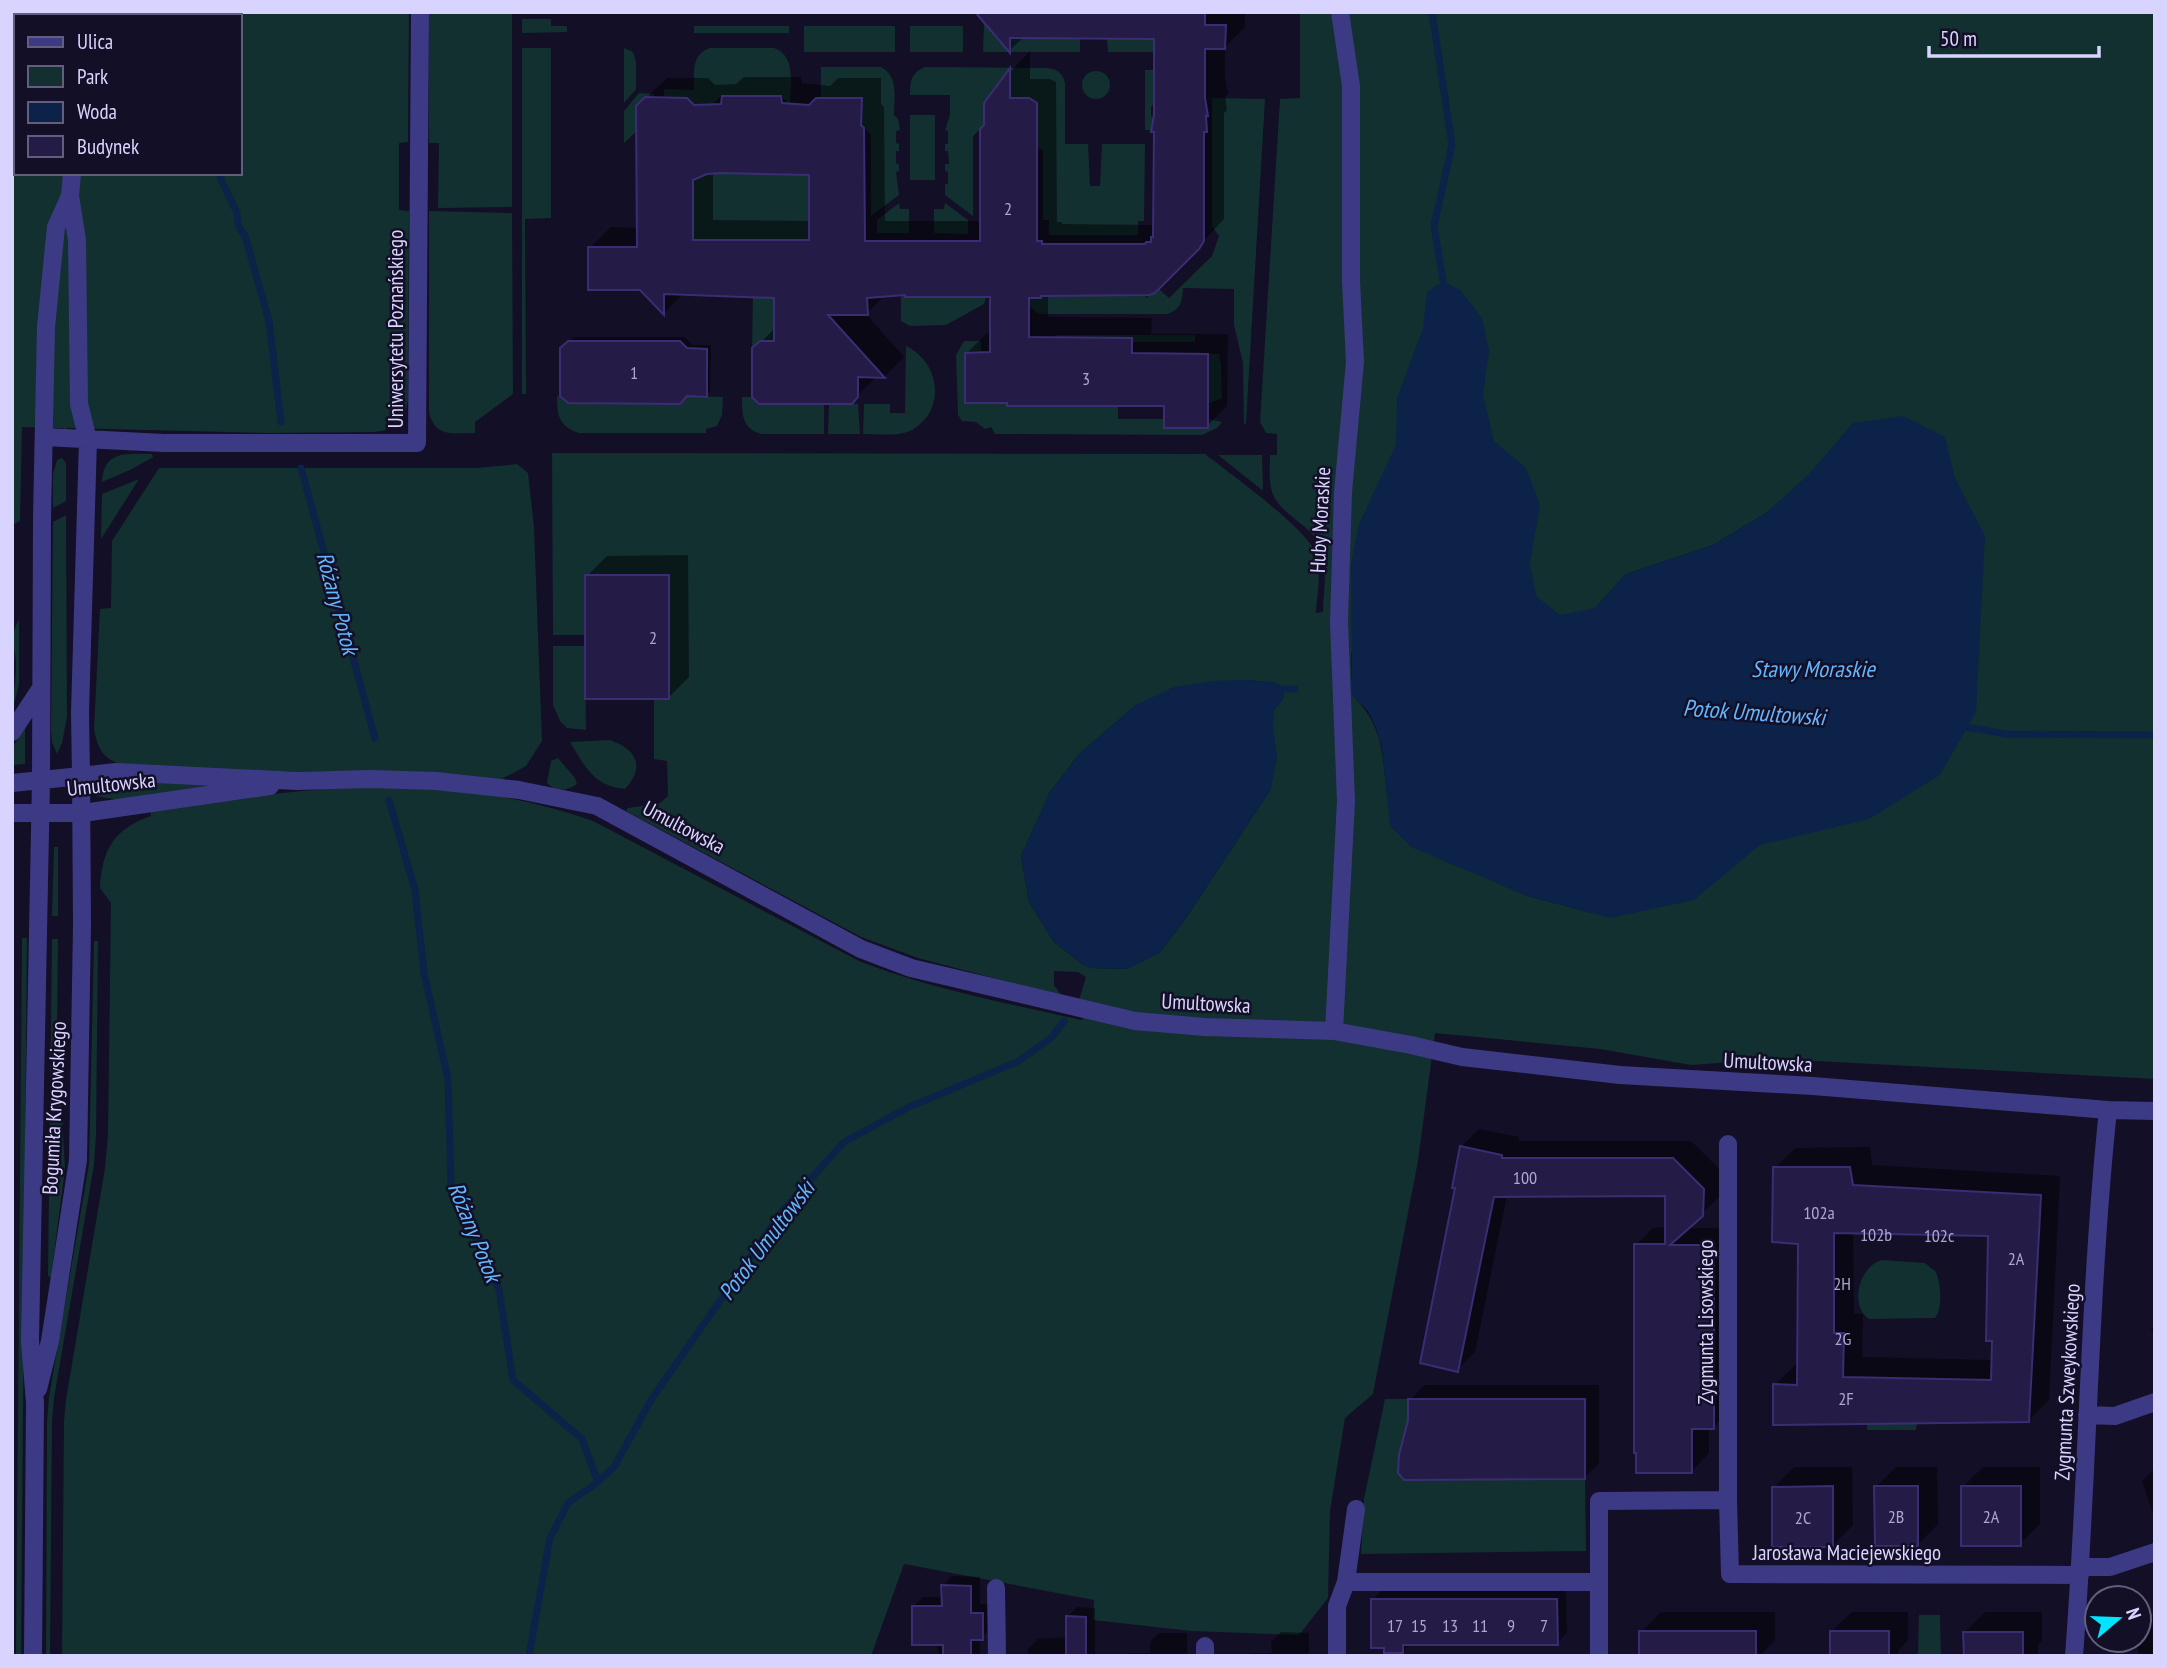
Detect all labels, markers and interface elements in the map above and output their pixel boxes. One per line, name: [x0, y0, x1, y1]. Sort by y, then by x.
legend: [14, 14, 242, 175]
scale bar: [1929, 14, 2099, 58]
text: 50 m: [1940, 25, 1977, 52]
text: Ulica: [77, 28, 113, 55]
text: Park: [77, 63, 108, 90]
text: Woda: [77, 98, 117, 125]
text: Budynek: [77, 133, 139, 160]
house number: 2: [1004, 197, 1012, 220]
street label: Uniwersytetu Poznańskiego: [382, 230, 409, 428]
house number: 1: [630, 361, 638, 384]
house number: 3: [1082, 367, 1090, 390]
street label: Huby Moraskie: [1304, 466, 1336, 574]
water label: Różany Potok: [310, 549, 366, 660]
house number: 2: [649, 626, 657, 649]
water label: Stawy Moraskie: [1751, 654, 1876, 683]
water label: Potok Umultowski: [1682, 693, 1829, 732]
street label: Umultowska: [65, 766, 157, 802]
street label: Umultowska: [638, 794, 730, 860]
street label: Umultowska: [1161, 987, 1251, 1019]
street label: Bogumiła Krygowskiego: [36, 1021, 72, 1195]
street label: Umultowska: [1723, 1046, 1813, 1078]
house number: 100: [1513, 1166, 1537, 1189]
water label: Potok Umultowski: [712, 1172, 822, 1306]
water label: Różany Potok: [442, 1178, 509, 1289]
house number: 102a: [1803, 1201, 1835, 1224]
house number: 102b: [1860, 1223, 1892, 1246]
house number: 102c: [1924, 1224, 1955, 1247]
street label: Zygmunta Lisowskiego: [1692, 1240, 1719, 1404]
house number: 2A: [2008, 1247, 2025, 1270]
house number: 2H: [1833, 1272, 1851, 1295]
street label: Zygmunta Szweykowskiego: [2048, 1283, 2086, 1481]
house number: 2G: [1835, 1327, 1852, 1350]
house number: 2F: [1838, 1387, 1854, 1410]
house number: 2B: [1888, 1505, 1904, 1528]
house number: 2A: [1983, 1505, 2000, 1528]
house number: 2C: [1795, 1506, 1811, 1529]
street label: Jarosława Maciejewskiego: [1752, 1539, 1941, 1566]
north arrow: [2083, 1584, 2153, 1654]
text: N: [2121, 1605, 2147, 1622]
house number: 17: [1387, 1614, 1403, 1637]
house number: 15: [1411, 1614, 1427, 1637]
house number: 13: [1442, 1614, 1458, 1637]
house number: 11: [1472, 1614, 1488, 1637]
house number: 9: [1507, 1614, 1515, 1637]
house number: 7: [1540, 1614, 1548, 1637]

